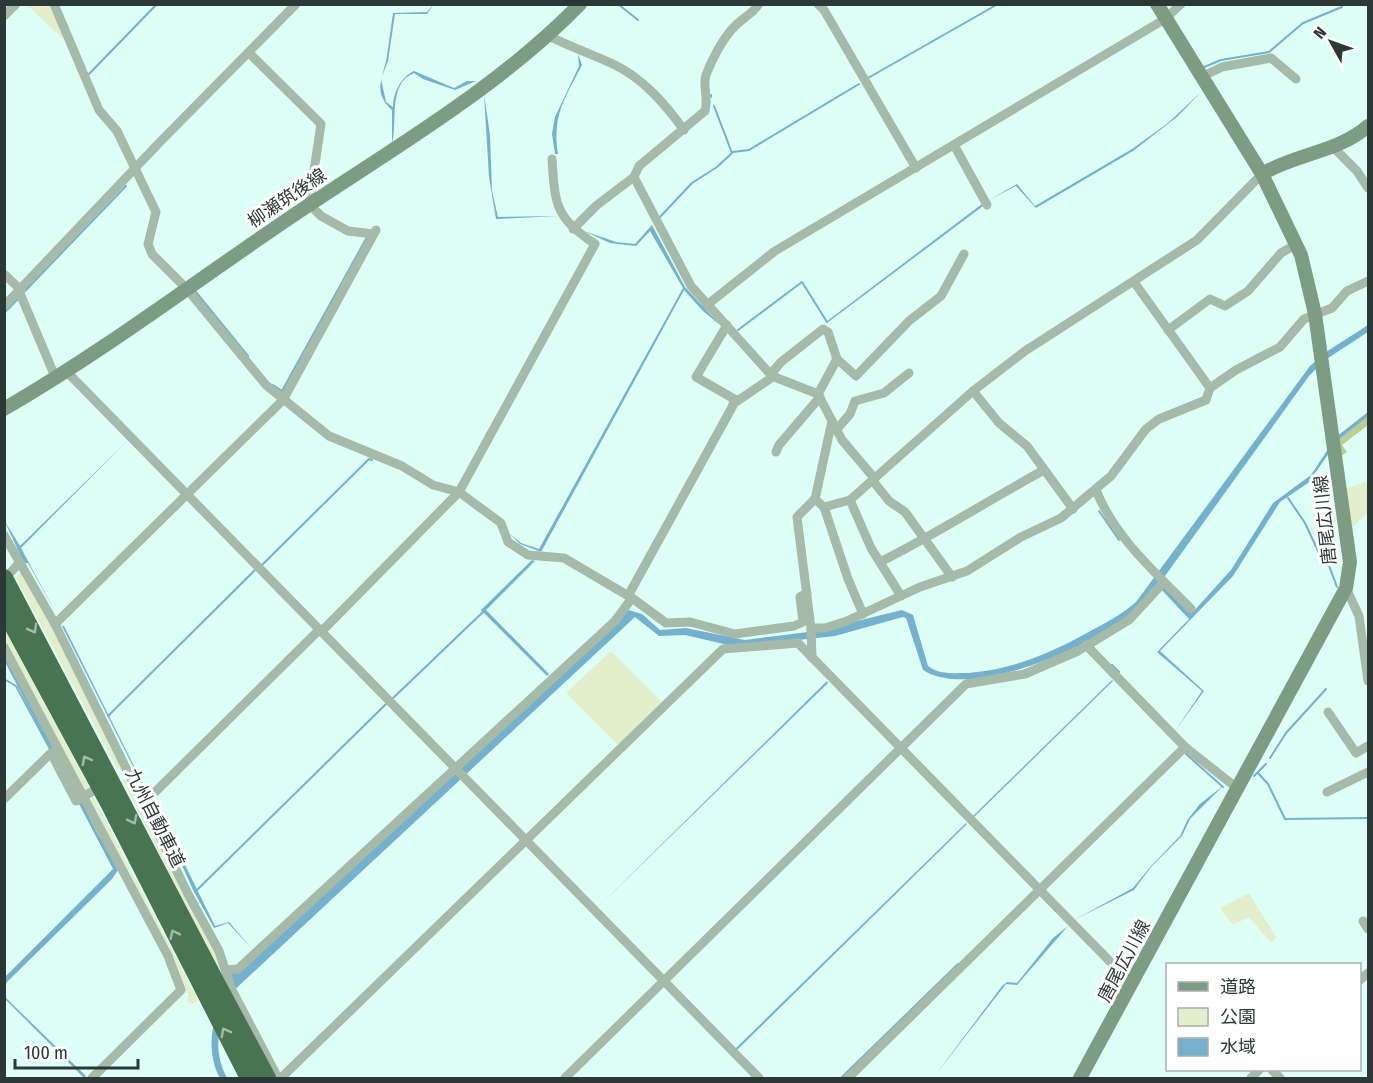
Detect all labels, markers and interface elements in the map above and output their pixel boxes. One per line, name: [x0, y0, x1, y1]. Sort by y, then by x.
north arrow: [1301, 12, 1361, 72]
text: N: [1310, 23, 1330, 42]
street label: 柳瀬筑後線: [244, 164, 330, 232]
street label: 唐尾広川線: [1309, 474, 1341, 566]
one-way arrow: [26, 623, 37, 633]
one-way arrow: [82, 756, 93, 766]
street label: 九州自動車道: [121, 765, 189, 871]
one-way arrow: [126, 814, 137, 824]
street label: 唐尾広川線: [1093, 916, 1155, 1006]
one-way arrow: [170, 929, 181, 940]
legend: [1166, 963, 1361, 1071]
text: 道路: [1220, 976, 1256, 998]
text: 公園: [1220, 1006, 1256, 1028]
one-way arrow: [220, 1028, 232, 1039]
scale bar: [15, 1032, 138, 1070]
text: 水域: [1220, 1036, 1256, 1058]
text: 100 m: [24, 1042, 68, 1064]

